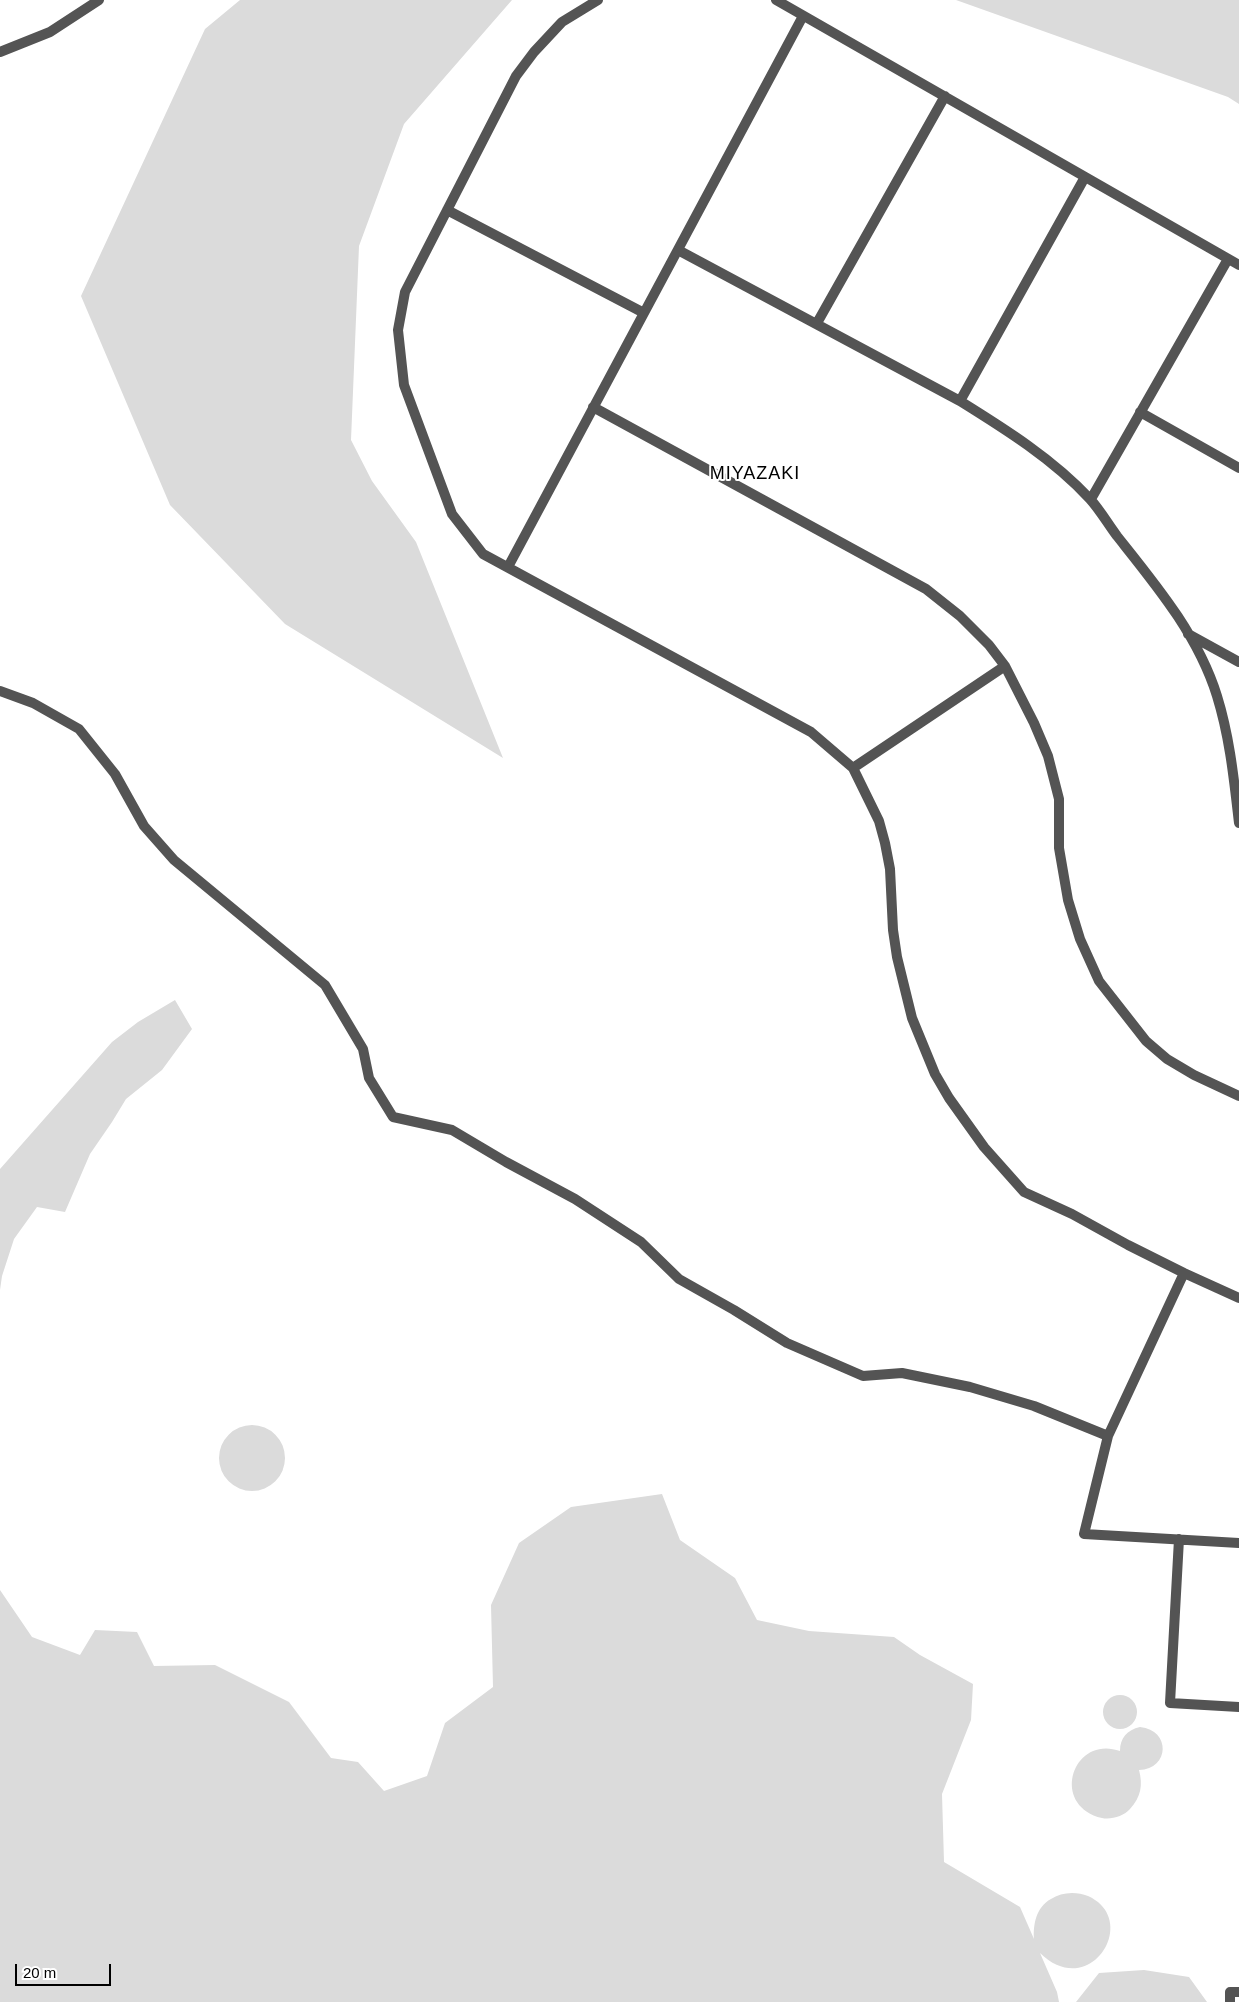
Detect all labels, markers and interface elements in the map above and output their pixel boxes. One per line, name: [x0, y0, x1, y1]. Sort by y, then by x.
district label: MIYAZAKI: [709, 463, 801, 485]
scale bar: [18, 1954, 114, 1986]
text: 20 m: [23, 1964, 56, 1981]

